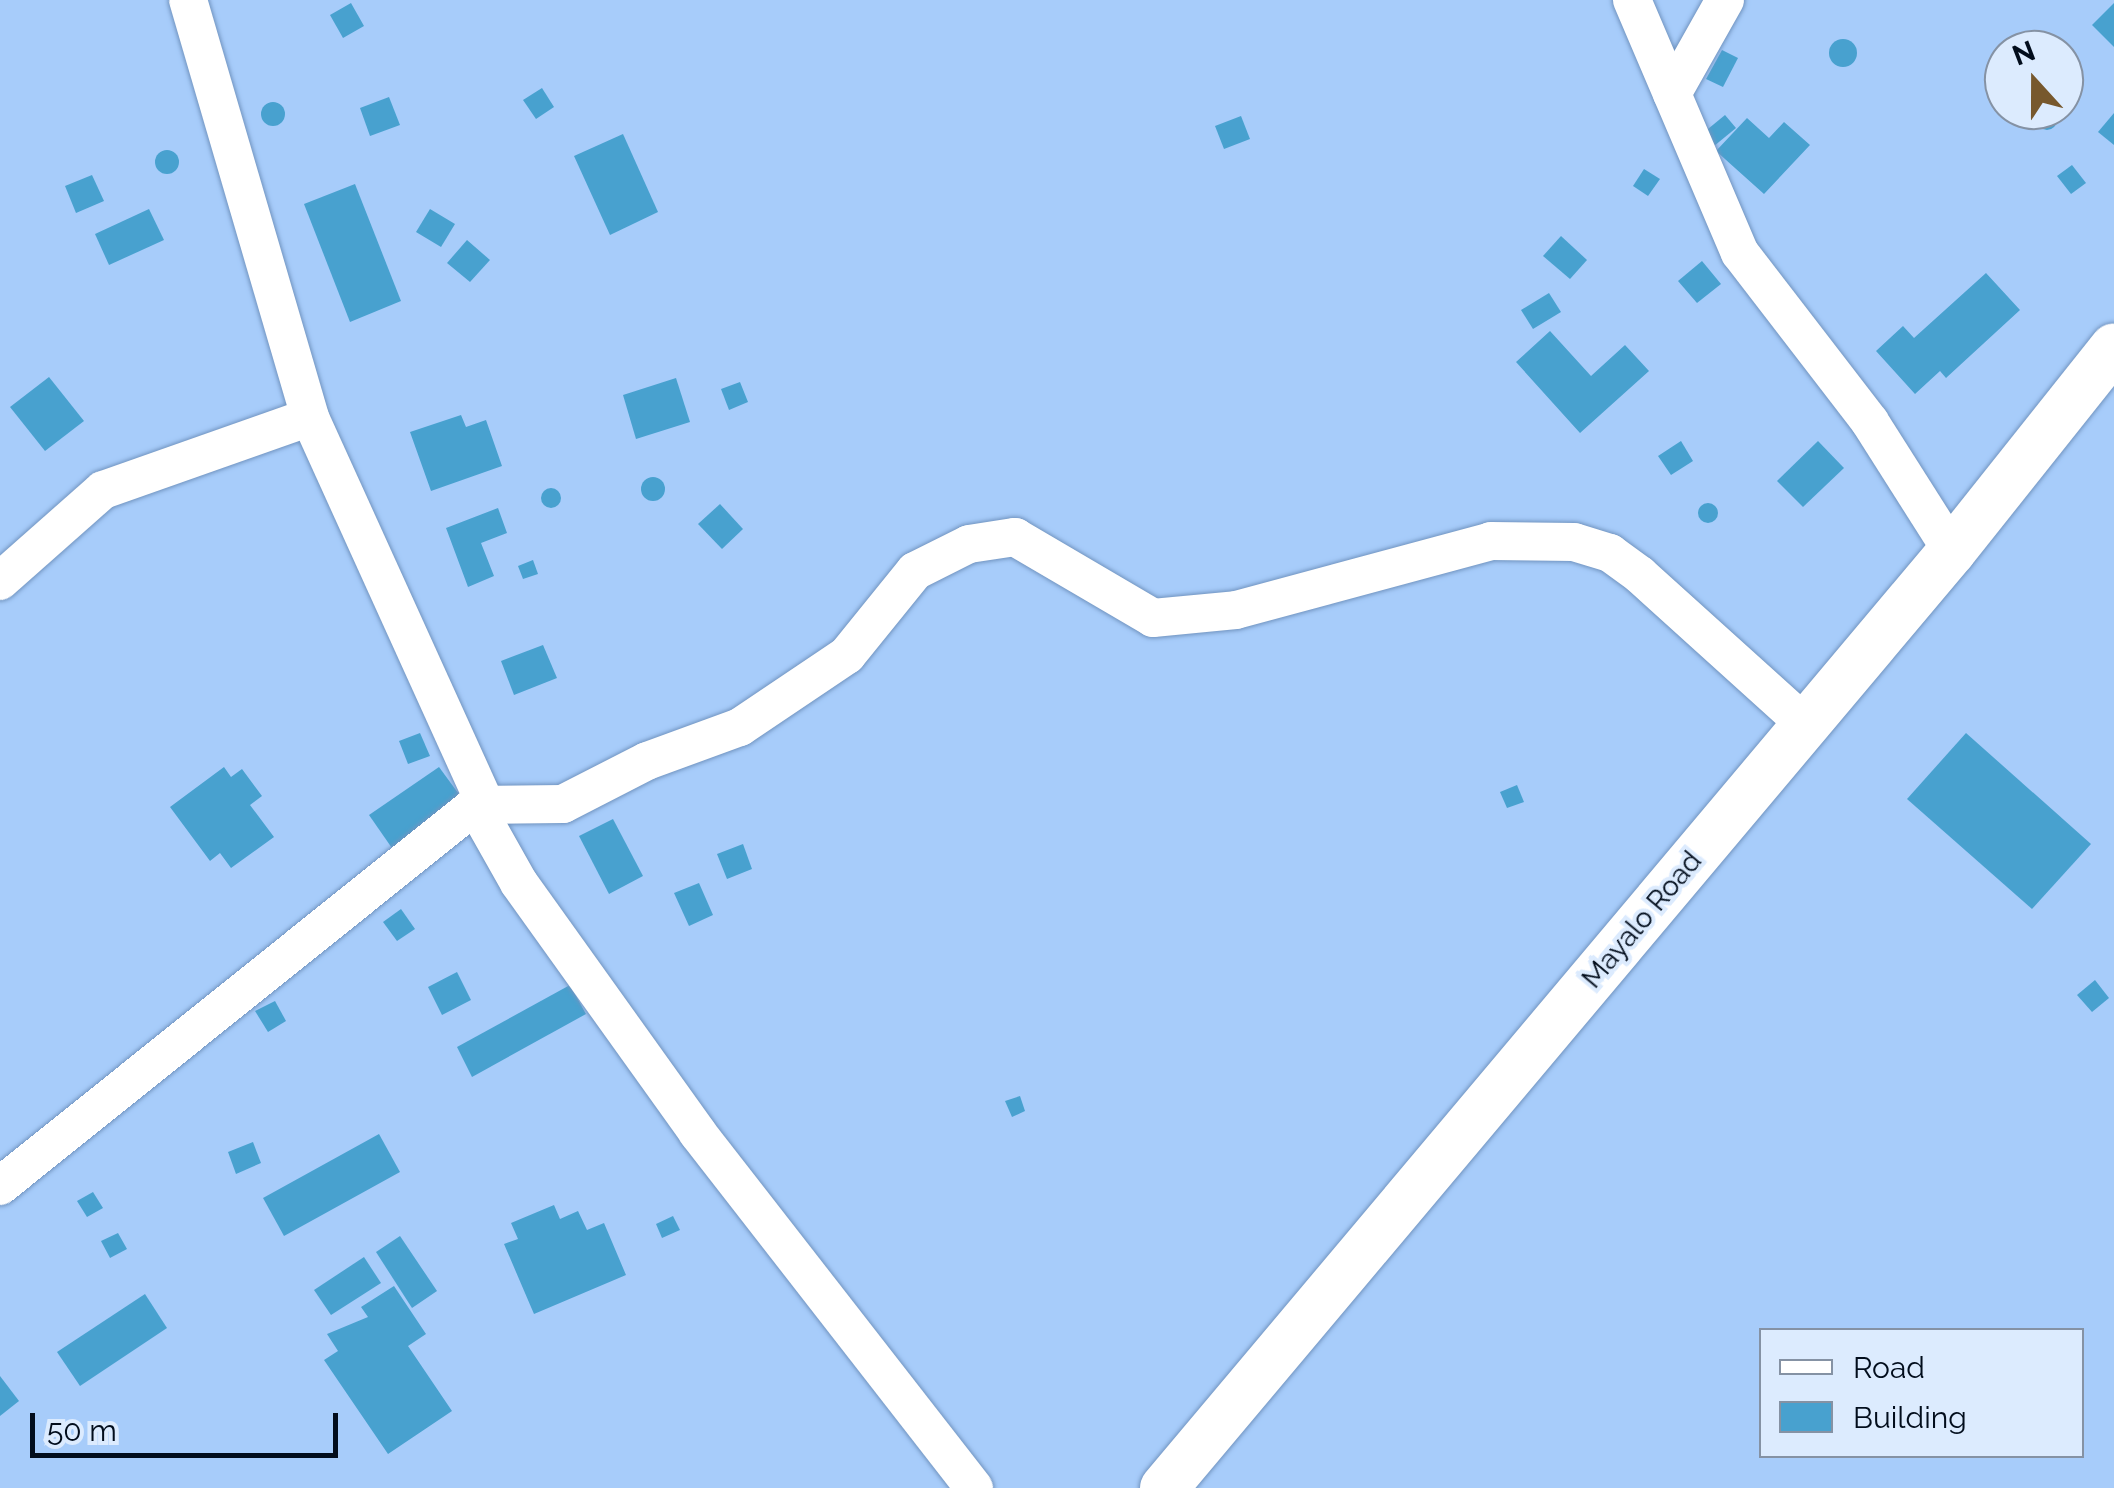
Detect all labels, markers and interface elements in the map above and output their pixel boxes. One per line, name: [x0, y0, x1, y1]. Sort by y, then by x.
north arrow: [1984, 30, 2084, 130]
text: N: [2008, 34, 2040, 73]
street label: Mayalo Road: [1575, 845, 1709, 995]
legend: [1759, 1328, 2084, 1458]
text: Road: [1853, 1350, 1925, 1385]
scale bar: [35, 1393, 342, 1455]
text: Building: [1853, 1400, 1967, 1435]
text: 50 m: [47, 1413, 117, 1448]

